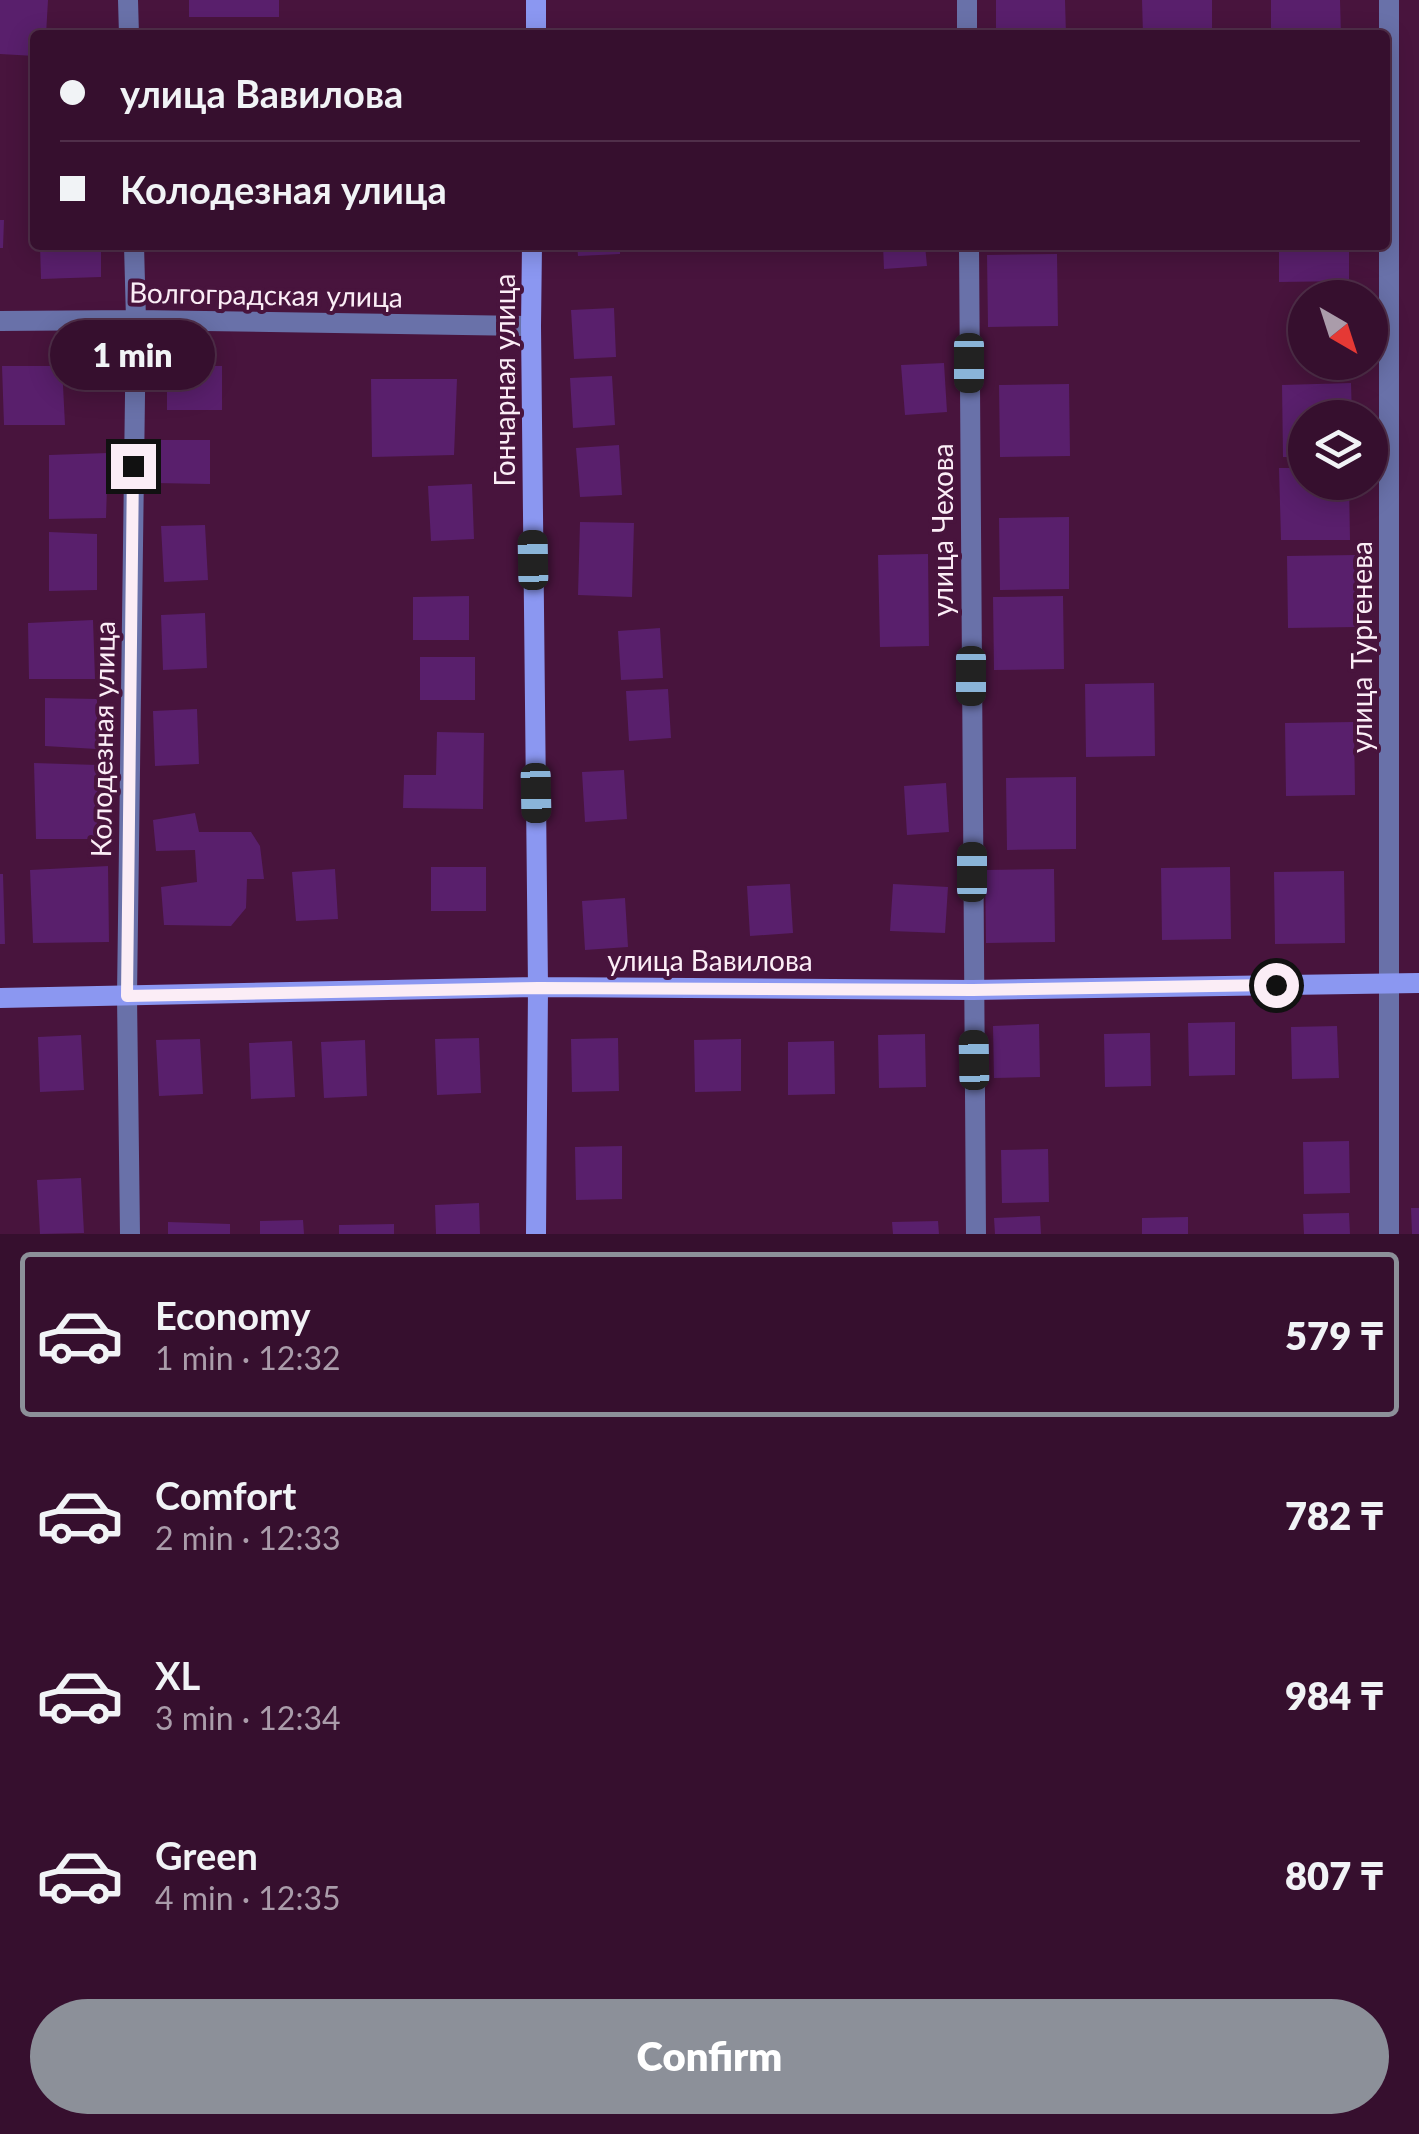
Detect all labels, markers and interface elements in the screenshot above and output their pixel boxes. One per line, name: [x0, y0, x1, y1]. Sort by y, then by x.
text: улица Вавилова: [120, 70, 403, 116]
text: Колодезная улица: [120, 166, 447, 212]
street label: Гончарная улица: [487, 273, 521, 487]
street label: Волгоградская улица: [129, 275, 403, 313]
north arrow: [1288, 280, 1388, 380]
map controls: [1288, 280, 1388, 500]
callout: 1 min: [51, 321, 216, 391]
car: [954, 333, 984, 393]
text: 1 min: [93, 335, 172, 374]
button: layers: [1288, 400, 1388, 500]
street label: улица Чехова: [925, 443, 959, 617]
route end: [111, 444, 156, 489]
car: [517, 530, 549, 590]
street label: улица Тургенева: [1344, 541, 1378, 753]
street label: Колодезная улица: [83, 620, 121, 857]
car: [956, 646, 986, 706]
car: [520, 763, 552, 823]
car: [957, 842, 987, 902]
street label: улица Вавилова: [607, 943, 813, 977]
route start: [1254, 963, 1299, 1008]
car: [958, 1030, 990, 1090]
icon: car: [35, 1290, 125, 1380]
text: Economy: [155, 1292, 310, 1338]
text: 579 ₸: [1285, 1312, 1384, 1358]
text: 1 min · 12:32: [155, 1338, 341, 1377]
icon: car: [35, 1470, 125, 1560]
text: Comfort: [155, 1472, 296, 1518]
text: 782 ₸: [1285, 1492, 1384, 1538]
text: 2 min · 12:33: [155, 1518, 341, 1557]
icon: car: [35, 1650, 125, 1740]
text: XL: [155, 1652, 200, 1698]
text: 984 ₸: [1285, 1672, 1384, 1718]
text: 3 min · 12:34: [155, 1698, 341, 1737]
icon: car: [35, 1830, 125, 1920]
text: Green: [155, 1832, 258, 1878]
text: 807 ₸: [1285, 1852, 1384, 1898]
text: 4 min · 12:35: [155, 1878, 341, 1917]
button: Confirm: [30, 1999, 1389, 2114]

